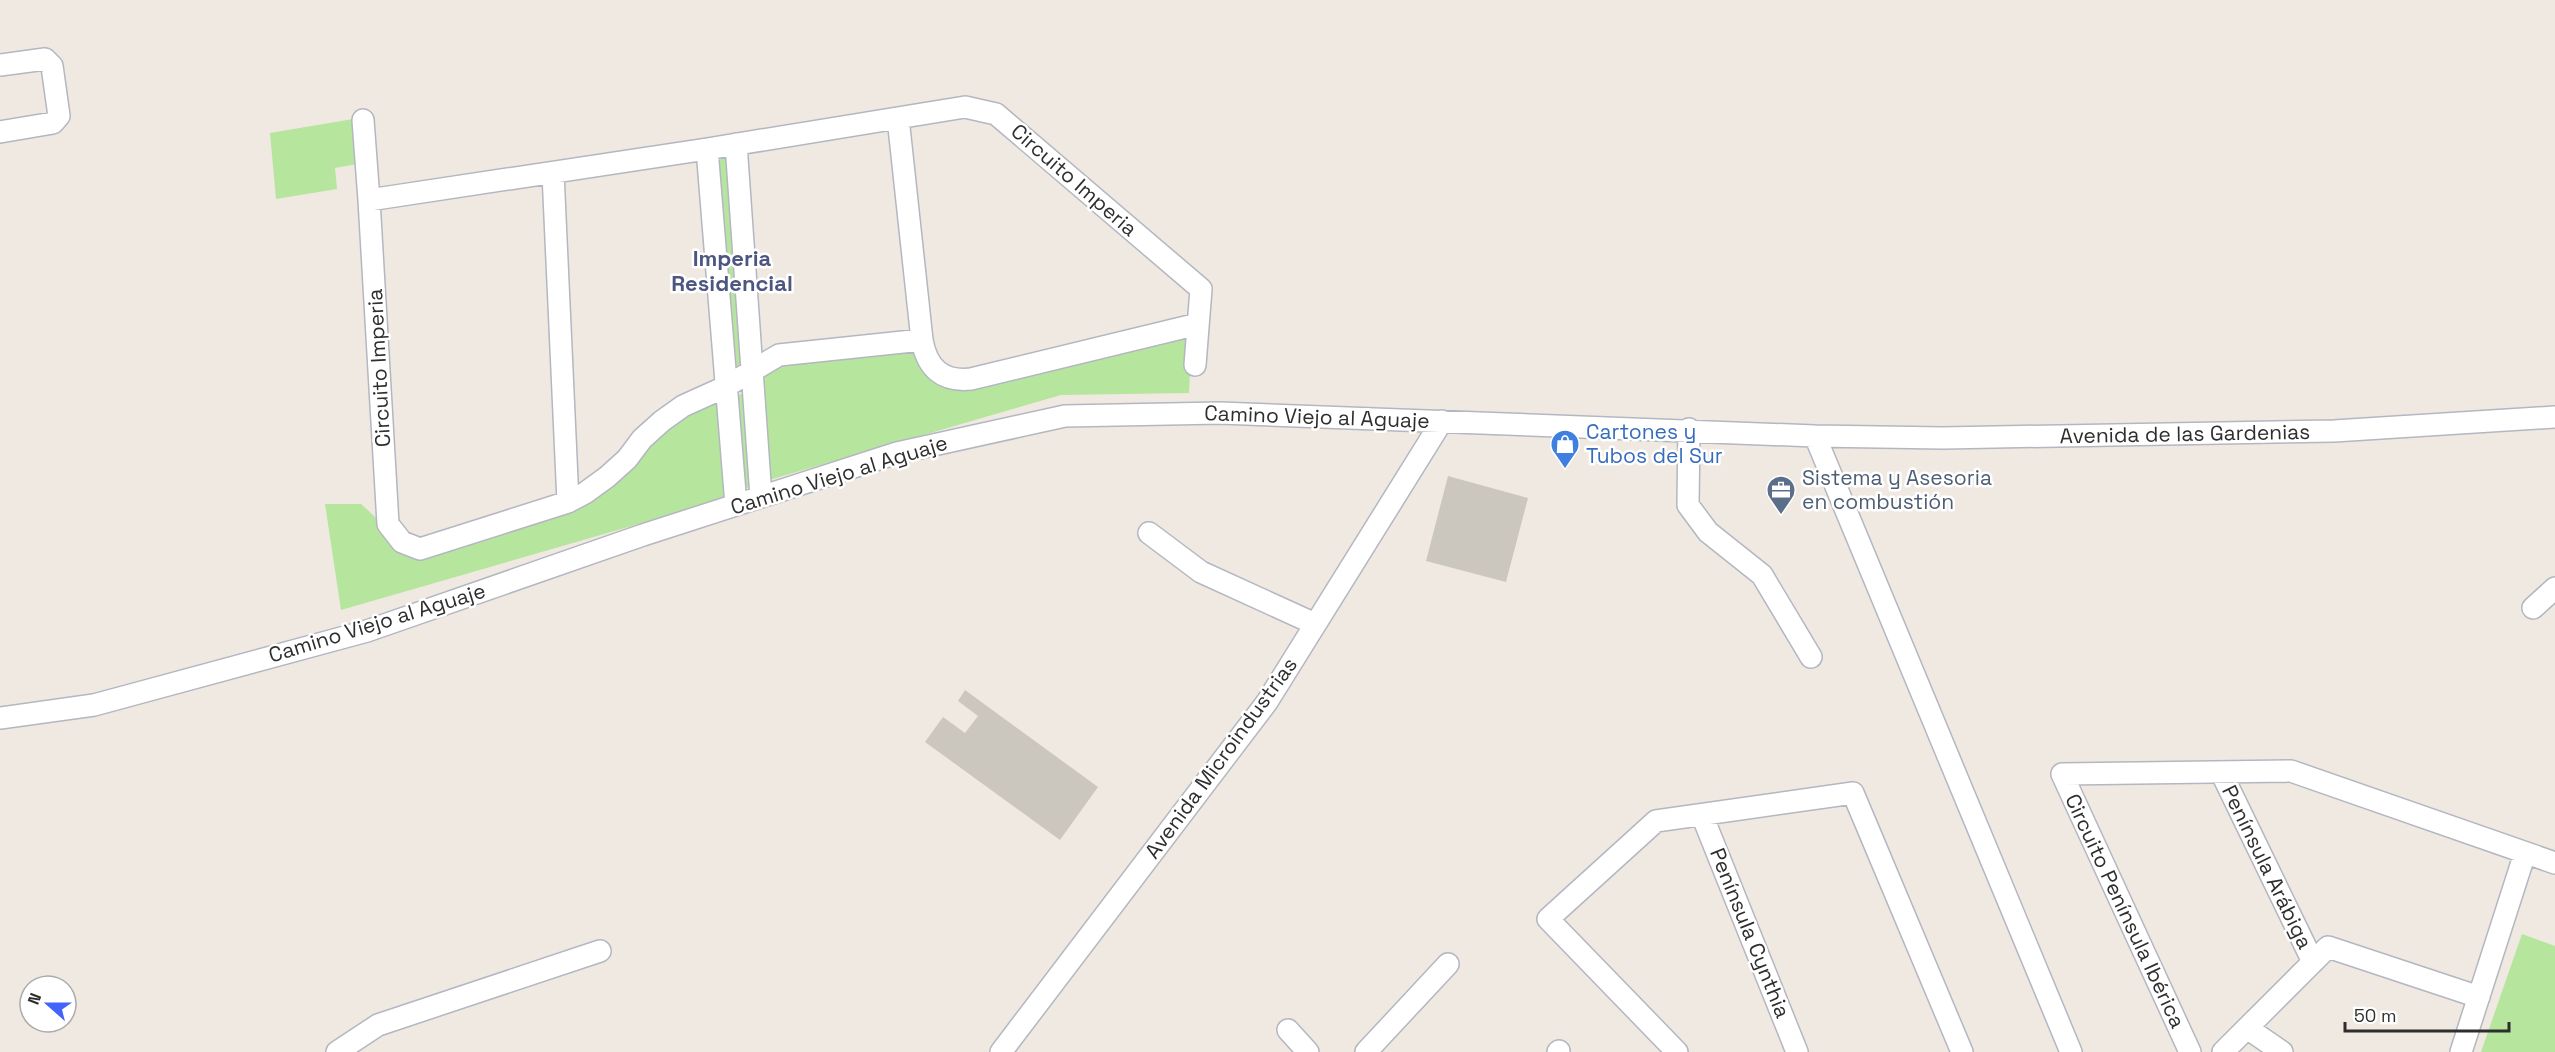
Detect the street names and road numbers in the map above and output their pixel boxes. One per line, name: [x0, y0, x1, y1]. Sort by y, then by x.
street label: Circuito Imperia: [1006, 117, 1143, 242]
street label: Circuito Imperia: [361, 288, 396, 448]
street label: Camino Viejo al Aguaje: [1204, 399, 1430, 434]
street label: Avenida de las Gardenias: [2059, 418, 2311, 449]
street label: Camino Viejo al Aguaje: [727, 429, 951, 520]
street label: Camino Viejo al Aguaje: [265, 577, 489, 668]
street label: Avenida Microindustrias: [1138, 652, 1303, 864]
street label: Península Arábiga: [2216, 780, 2319, 953]
street label: Circuito Península Ibérica: [2059, 789, 2192, 1032]
street label: Península Cynthia: [1704, 844, 1797, 1022]

